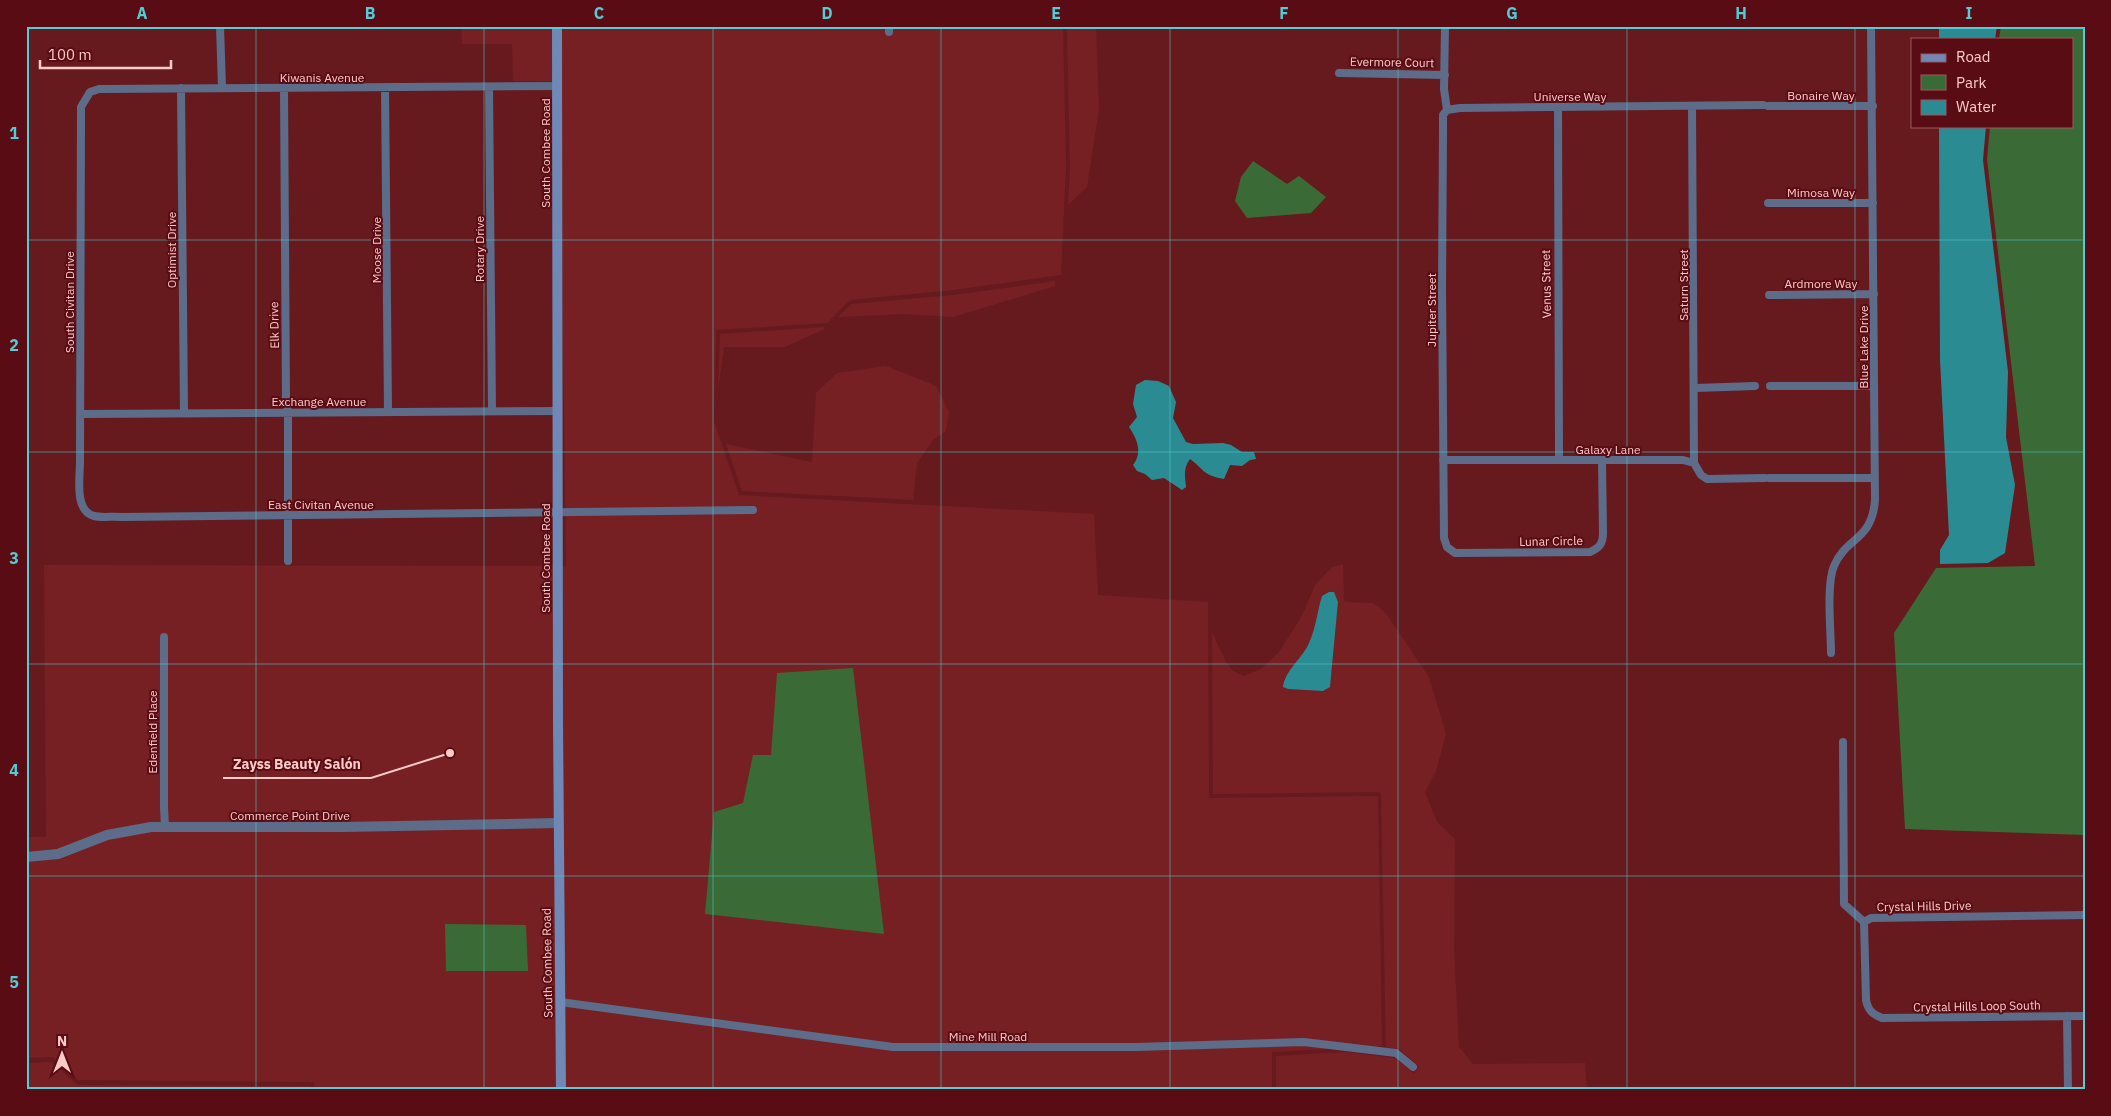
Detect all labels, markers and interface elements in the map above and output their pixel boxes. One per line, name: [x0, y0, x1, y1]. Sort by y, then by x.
text: A: [137, 3, 148, 23]
text: B: [365, 3, 376, 23]
text: C: [594, 3, 604, 23]
text: D: [821, 3, 833, 23]
text: E: [1051, 3, 1061, 23]
text: F: [1279, 3, 1289, 23]
text: G: [1506, 3, 1518, 23]
text: H: [1735, 3, 1747, 23]
text: I: [1966, 3, 1973, 23]
scale bar: [40, 38, 171, 70]
legend: [1911, 38, 2074, 128]
text: 100 m: [48, 45, 92, 64]
text: Road: [1956, 47, 1991, 66]
street label: Evermore Court: [1350, 54, 1434, 70]
street label: Kiwanis Avenue: [280, 70, 365, 85]
text: Park: [1956, 73, 1986, 92]
street label: Bonaire Way: [1787, 88, 1855, 103]
street label: Universe Way: [1534, 89, 1606, 104]
text: Water: [1956, 97, 1997, 116]
street label: South Combee Road: [538, 98, 553, 208]
text: 1: [9, 123, 19, 143]
street label: Mimosa Way: [1787, 185, 1855, 200]
street label: Optimist Drive: [164, 211, 179, 288]
street label: Moose Drive: [369, 216, 384, 283]
street label: Rotary Drive: [472, 216, 487, 282]
street label: Venus Street: [1538, 249, 1554, 319]
street label: Saturn Street: [1676, 249, 1691, 321]
street label: South Civitan Drive: [62, 251, 77, 353]
street label: Jupiter Street: [1424, 273, 1439, 347]
street label: Ardmore Way: [1785, 276, 1857, 291]
street label: Elk Drive: [266, 301, 282, 349]
street label: Blue Lake Drive: [1856, 305, 1871, 389]
text: 2: [9, 335, 19, 355]
street label: Exchange Avenue: [272, 394, 367, 409]
street label: Galaxy Lane: [1575, 442, 1641, 457]
street label: East Civitan Avenue: [268, 497, 374, 512]
street label: South Combee Road: [538, 503, 553, 613]
street label: Lunar Circle: [1519, 533, 1583, 549]
text: 3: [9, 548, 19, 568]
street label: Edenfield Place: [145, 690, 160, 774]
callout: Zayss Beauty Salón: [223, 749, 371, 778]
text: Zayss Beauty Salón: [233, 755, 361, 773]
text: 4: [9, 760, 19, 780]
street label: Commerce Point Drive: [230, 808, 350, 823]
street label: Crystal Hills Drive: [1876, 898, 1972, 914]
street label: South Combee Road: [539, 908, 555, 1018]
text: 5: [9, 972, 19, 992]
street label: Crystal Hills Loop South: [1913, 997, 2041, 1015]
north arrow: [38, 1028, 88, 1078]
street label: Mine Mill Road: [949, 1029, 1027, 1044]
text: N: [57, 1032, 67, 1050]

